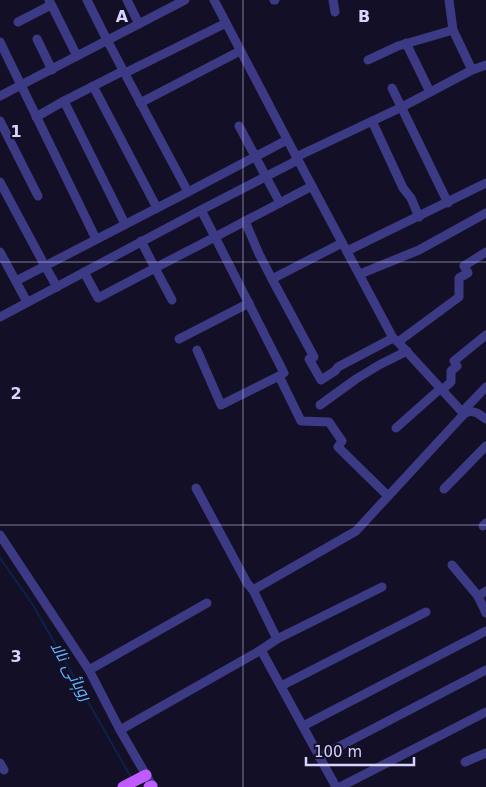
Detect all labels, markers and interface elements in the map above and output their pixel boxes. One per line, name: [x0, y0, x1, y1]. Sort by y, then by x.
text: A: [116, 7, 129, 26]
text: B: [358, 7, 370, 26]
text: 1: [10, 122, 22, 141]
text: 2: [10, 384, 22, 403]
water label: روہائی نالا: [46, 638, 96, 706]
text: 3: [10, 647, 22, 666]
scale bar: [306, 734, 414, 766]
text: 100 m: [314, 743, 362, 761]

